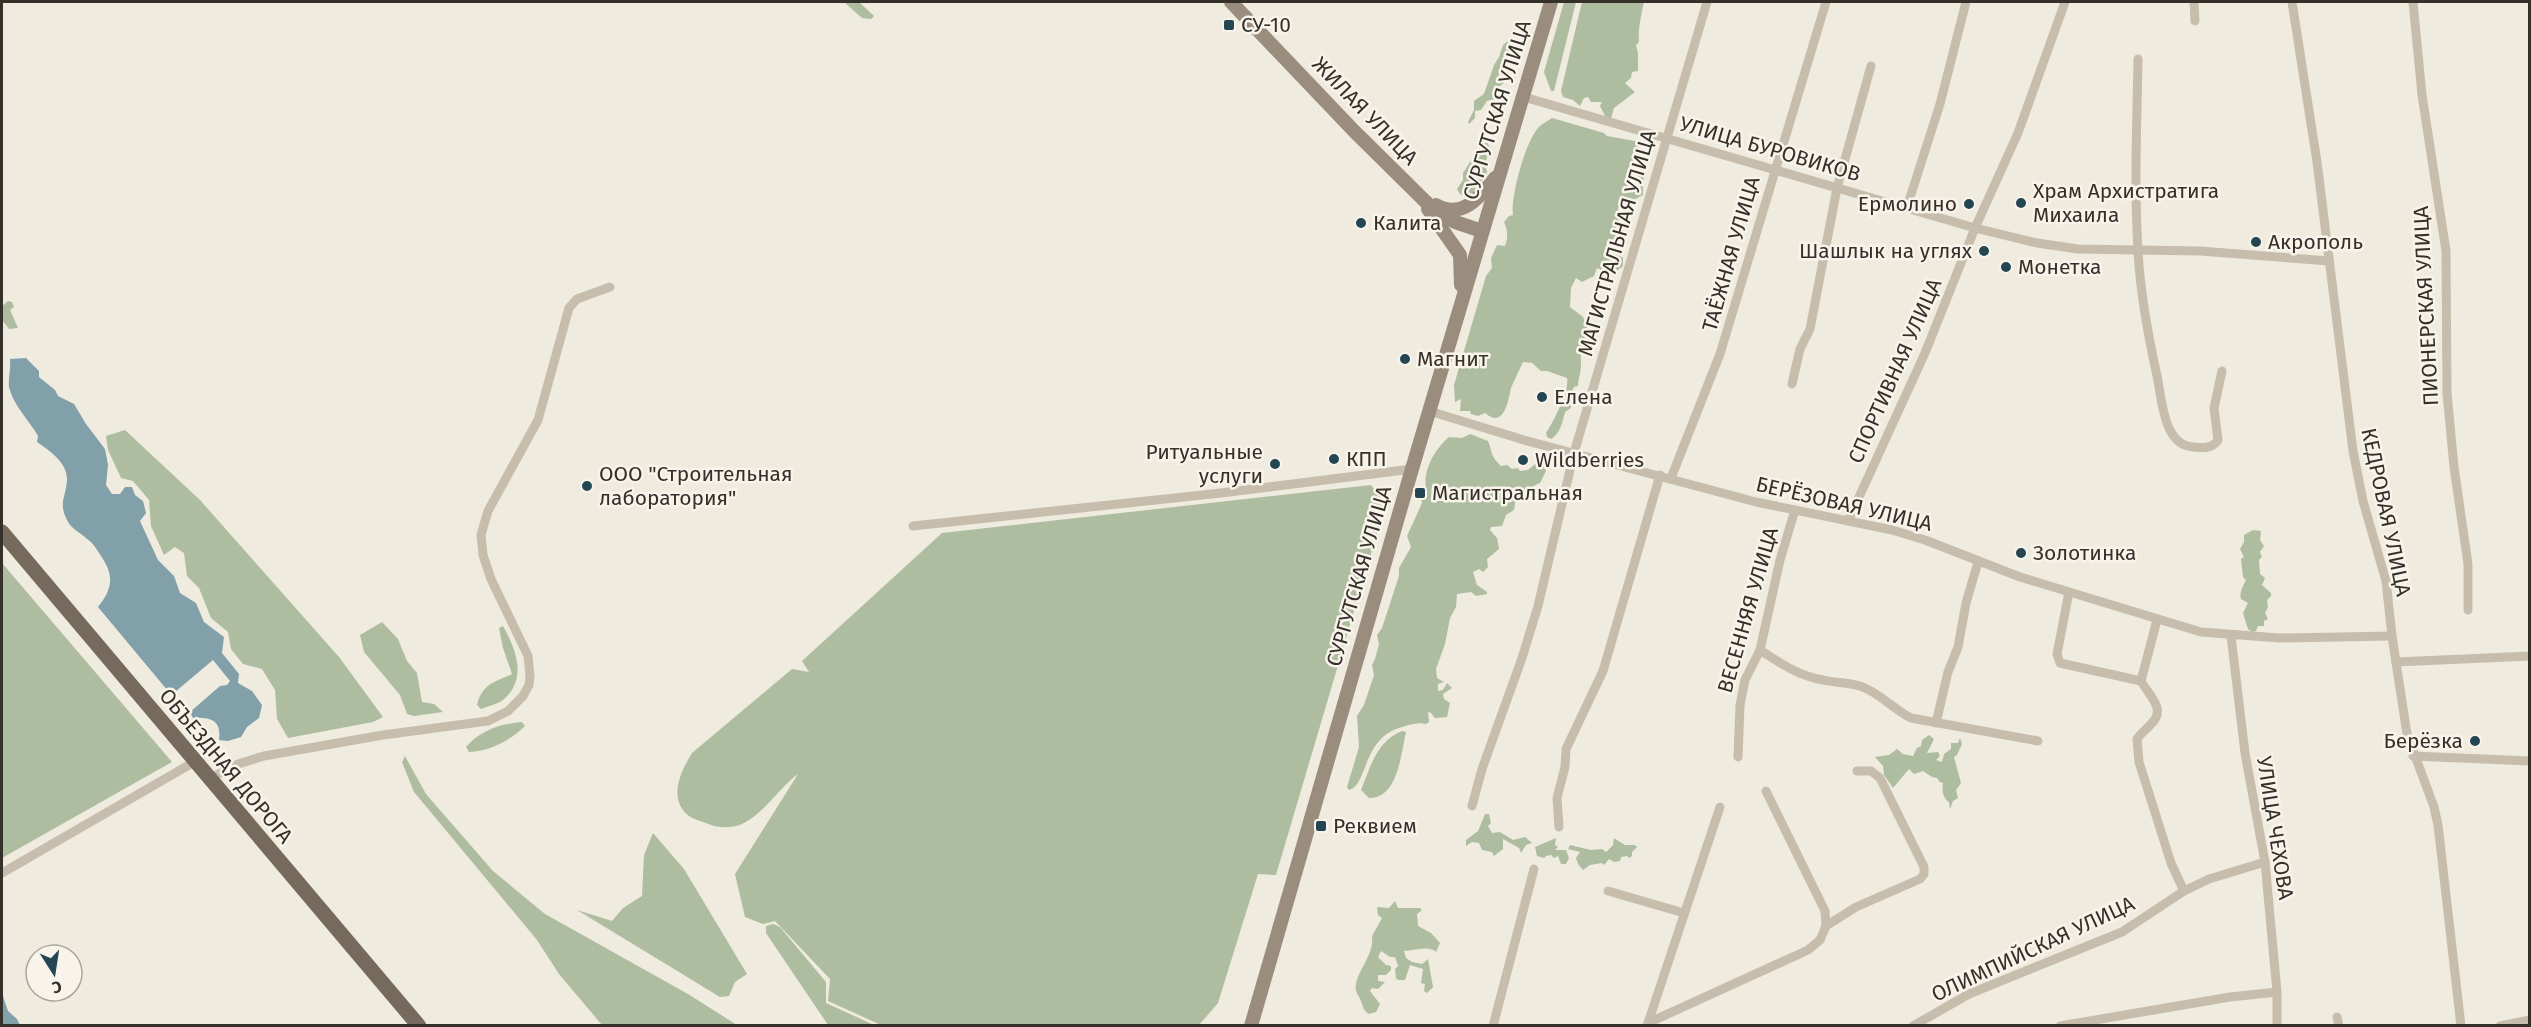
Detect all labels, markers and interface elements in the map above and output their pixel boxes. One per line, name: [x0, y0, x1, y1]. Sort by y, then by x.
place label: СУ-10: [1241, 12, 1291, 38]
street label: СУРГУТСКАЯ УЛИЦА: [1457, 17, 1537, 203]
marker: СУ-10: [1222, 18, 1236, 32]
street label: ЖИЛАЯ УЛИЦА: [1307, 51, 1423, 171]
street label: УЛИЦА БУРОВИКОВ: [1677, 111, 1863, 187]
street label: МАГИСТРАЛЬНАЯ УЛИЦА: [1572, 127, 1662, 359]
street label: ТАЁЖНАЯ УЛИЦА: [1696, 174, 1766, 334]
place label: Храм Архистратига Михаила: [2033, 178, 2219, 228]
place label: Ермолино: [1858, 191, 1957, 217]
marker: Храм Архистратига Михаила: [2014, 196, 2028, 210]
marker: Ермолино: [1962, 197, 1976, 211]
street label: ПИОНЕРСКАЯ УЛИЦА: [2408, 205, 2444, 407]
place label: Калита: [1373, 210, 1441, 236]
marker: Калита: [1354, 216, 1368, 230]
place label: Акрополь: [2268, 229, 2363, 255]
marker: Акрополь: [2249, 235, 2263, 249]
place label: Шашлык на углях: [1799, 238, 1973, 264]
marker: Шашлык на углях: [1977, 244, 1991, 258]
place label: Монетка: [2018, 254, 2101, 280]
marker: Монетка: [1999, 260, 2013, 274]
street label: СПОРТИВНАЯ УЛИЦА: [1842, 274, 1948, 468]
place label: Магнит: [1417, 346, 1489, 372]
marker: Магнит: [1398, 352, 1412, 366]
place label: Елена: [1554, 384, 1613, 410]
marker: Елена: [1535, 390, 1549, 404]
street label: КЕДРОВАЯ УЛИЦА: [2355, 426, 2417, 598]
place label: Ритуальные услуги: [1145, 439, 1263, 489]
place label: КПП: [1346, 446, 1387, 472]
place label: Wildberries: [1535, 447, 1644, 473]
marker: КПП: [1327, 452, 1341, 466]
marker: Wildberries: [1516, 453, 1530, 467]
marker: Ритуальные услуги: [1268, 457, 1282, 471]
place label: ООО "Строительная лаборатория": [599, 461, 793, 511]
street label: БЕРЁЗОВАЯ УЛИЦА: [1753, 471, 1935, 537]
marker: ООО "Строительная лаборатория": [580, 479, 594, 493]
place label: Магистральная: [1432, 480, 1583, 506]
street label: СУРГУТСКАЯ УЛИЦА: [1321, 483, 1397, 669]
marker: Магистральная: [1413, 486, 1427, 500]
street label: ВЕСЕННЯЯ УЛИЦА: [1712, 524, 1784, 696]
place label: Золотинка: [2033, 540, 2136, 566]
marker: Золотинка: [2014, 546, 2028, 560]
street label: ОБЪЕЗДНАЯ ДОРОГА: [154, 683, 298, 849]
place label: Берёзка: [2383, 728, 2463, 754]
marker: Берёзка: [2468, 734, 2482, 748]
street label: УЛИЦА ЧЕХОВА: [2251, 754, 2299, 902]
place label: Реквием: [1333, 813, 1417, 839]
marker: Реквием: [1314, 819, 1328, 833]
street label: ОЛИМПИЙСКАЯ УЛИЦА: [1927, 891, 2139, 1007]
north arrow: [24, 943, 84, 1003]
text: С: [50, 977, 63, 998]

